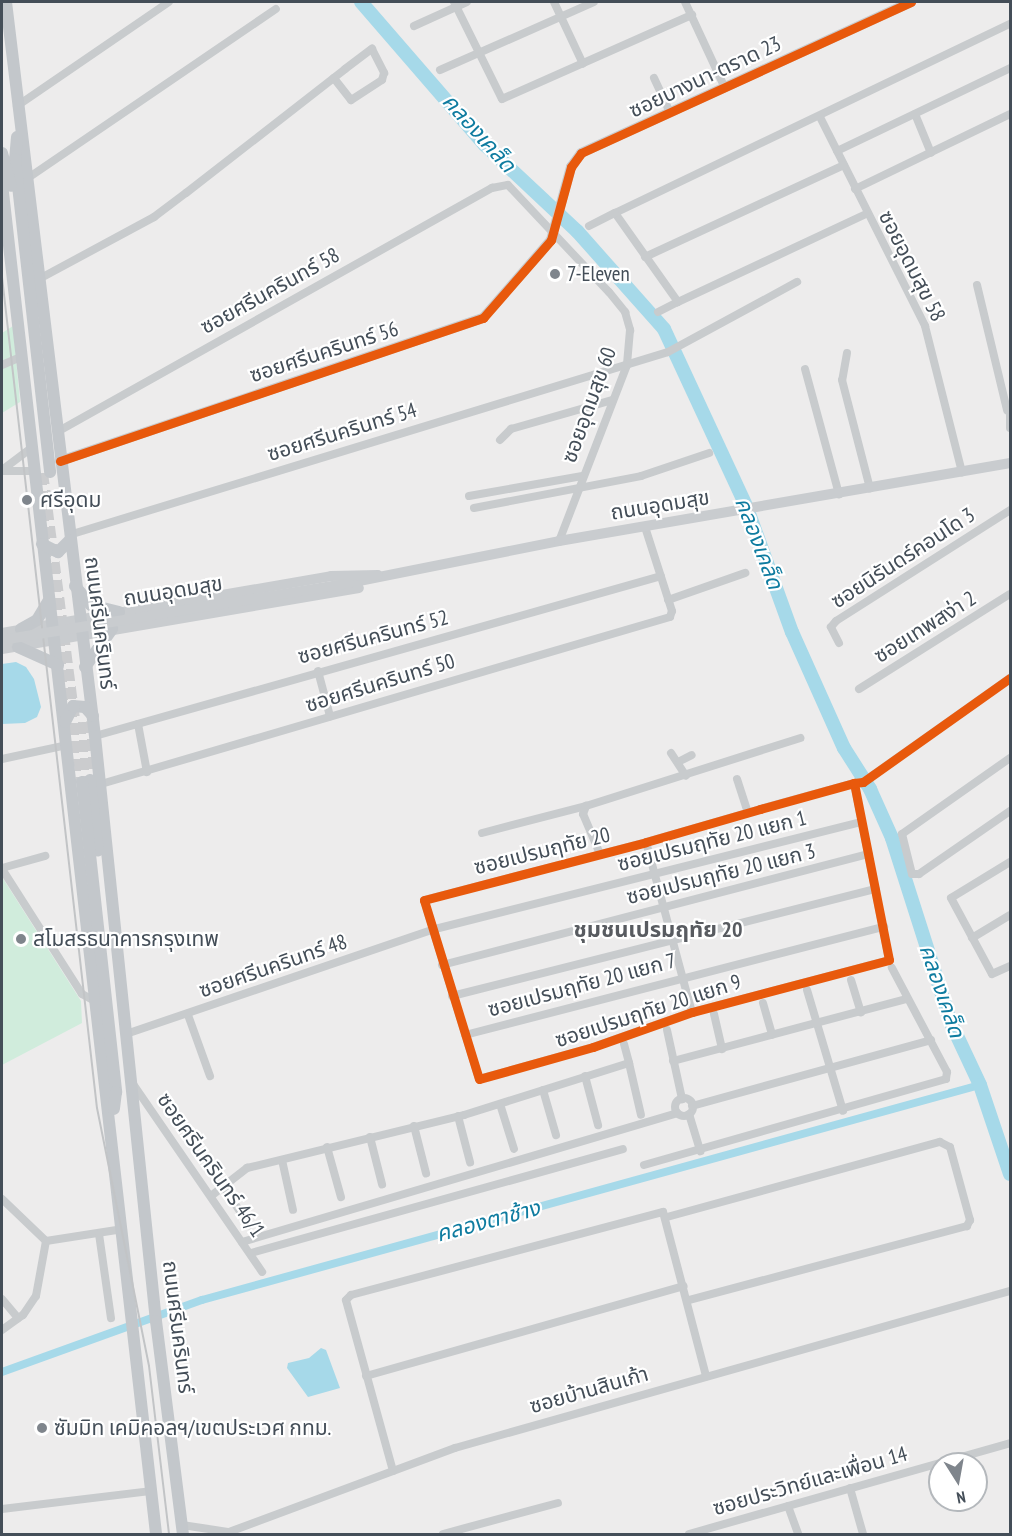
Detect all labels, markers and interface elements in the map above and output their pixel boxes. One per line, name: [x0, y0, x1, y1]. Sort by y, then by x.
street label: ซอยบางนา-ตราด 23: [625, 31, 785, 123]
water label: คลองเคล็ด: [437, 88, 521, 178]
street label: ซอยอุดมสุข 58: [873, 206, 951, 326]
street label: ซอยศรีนครินทร์ 58: [196, 242, 344, 340]
place label: 7-Eleven: [567, 261, 630, 287]
marker: 7-Eleven: [548, 267, 562, 281]
street label: ซอยศรีนครินทร์ 56: [246, 316, 402, 388]
street label: ซอยอุดมสุข 60: [556, 344, 622, 466]
street label: ซอยศรีนครินทร์ 54: [264, 397, 420, 467]
street label: ถนนอุดมสุข: [609, 485, 711, 525]
place label: ศรีอุดม: [40, 487, 101, 513]
marker: ศรีอุดม: [18, 491, 36, 509]
water label: คลองเคล็ด: [729, 493, 789, 593]
street label: ซอยนิรันดร์คอนโด 3: [826, 502, 980, 614]
street label: ถนนศรีนครินทร์: [79, 555, 121, 691]
street label: ถนนอุดมสุข: [122, 571, 224, 611]
street label: ซอยเทพสง่า 2: [869, 586, 981, 668]
street label: ซอยศรีนครินทร์ 52: [295, 605, 451, 669]
street label: ซอยศรีนครินทร์ 50: [302, 648, 458, 718]
street label: ซอยเปรมฤทัย 20 แยก 1: [615, 805, 809, 877]
street label: ซอยเปรมฤทัย 20: [471, 822, 613, 880]
street label: ซอยเปรมฤทัย 20 แยก 3: [624, 838, 818, 910]
district label: ชุมชนเปรมฤทัย 20: [574, 917, 742, 943]
place label: สโมสรธนาคารกรุงเทพ: [33, 926, 219, 952]
street label: ซอยศรีนครินทร์ 48: [196, 929, 350, 1003]
marker: สโมสรธนาคารกรุงเทพ: [14, 932, 28, 946]
water label: คลองเคล็ด: [914, 941, 970, 1041]
street label: ซอยเปรมฤทัย 20 แยก 7: [485, 948, 679, 1022]
street label: ซอยเปรมฤทัย 20 แยก 9: [552, 969, 744, 1053]
street label: ซอยศรีนครินทร์ 46/1: [152, 1088, 270, 1242]
water label: คลองตาช้าง: [433, 1194, 543, 1248]
street label: ถนนศรีนครินทร์: [157, 1259, 199, 1395]
street label: ซอยบ้านสินเก้า: [527, 1361, 651, 1419]
place label: ซัมมิท เคมิคอลฯ/เขตประเวศ กทม.: [54, 1415, 331, 1441]
marker: ซัมมิท เคมิคอลฯ/เขตประเวศ กทม.: [35, 1421, 49, 1435]
street label: ซอยประวิทย์และเพื่อน 14: [710, 1441, 910, 1521]
north arrow: [928, 1452, 988, 1512]
text: N: [955, 1487, 967, 1508]

